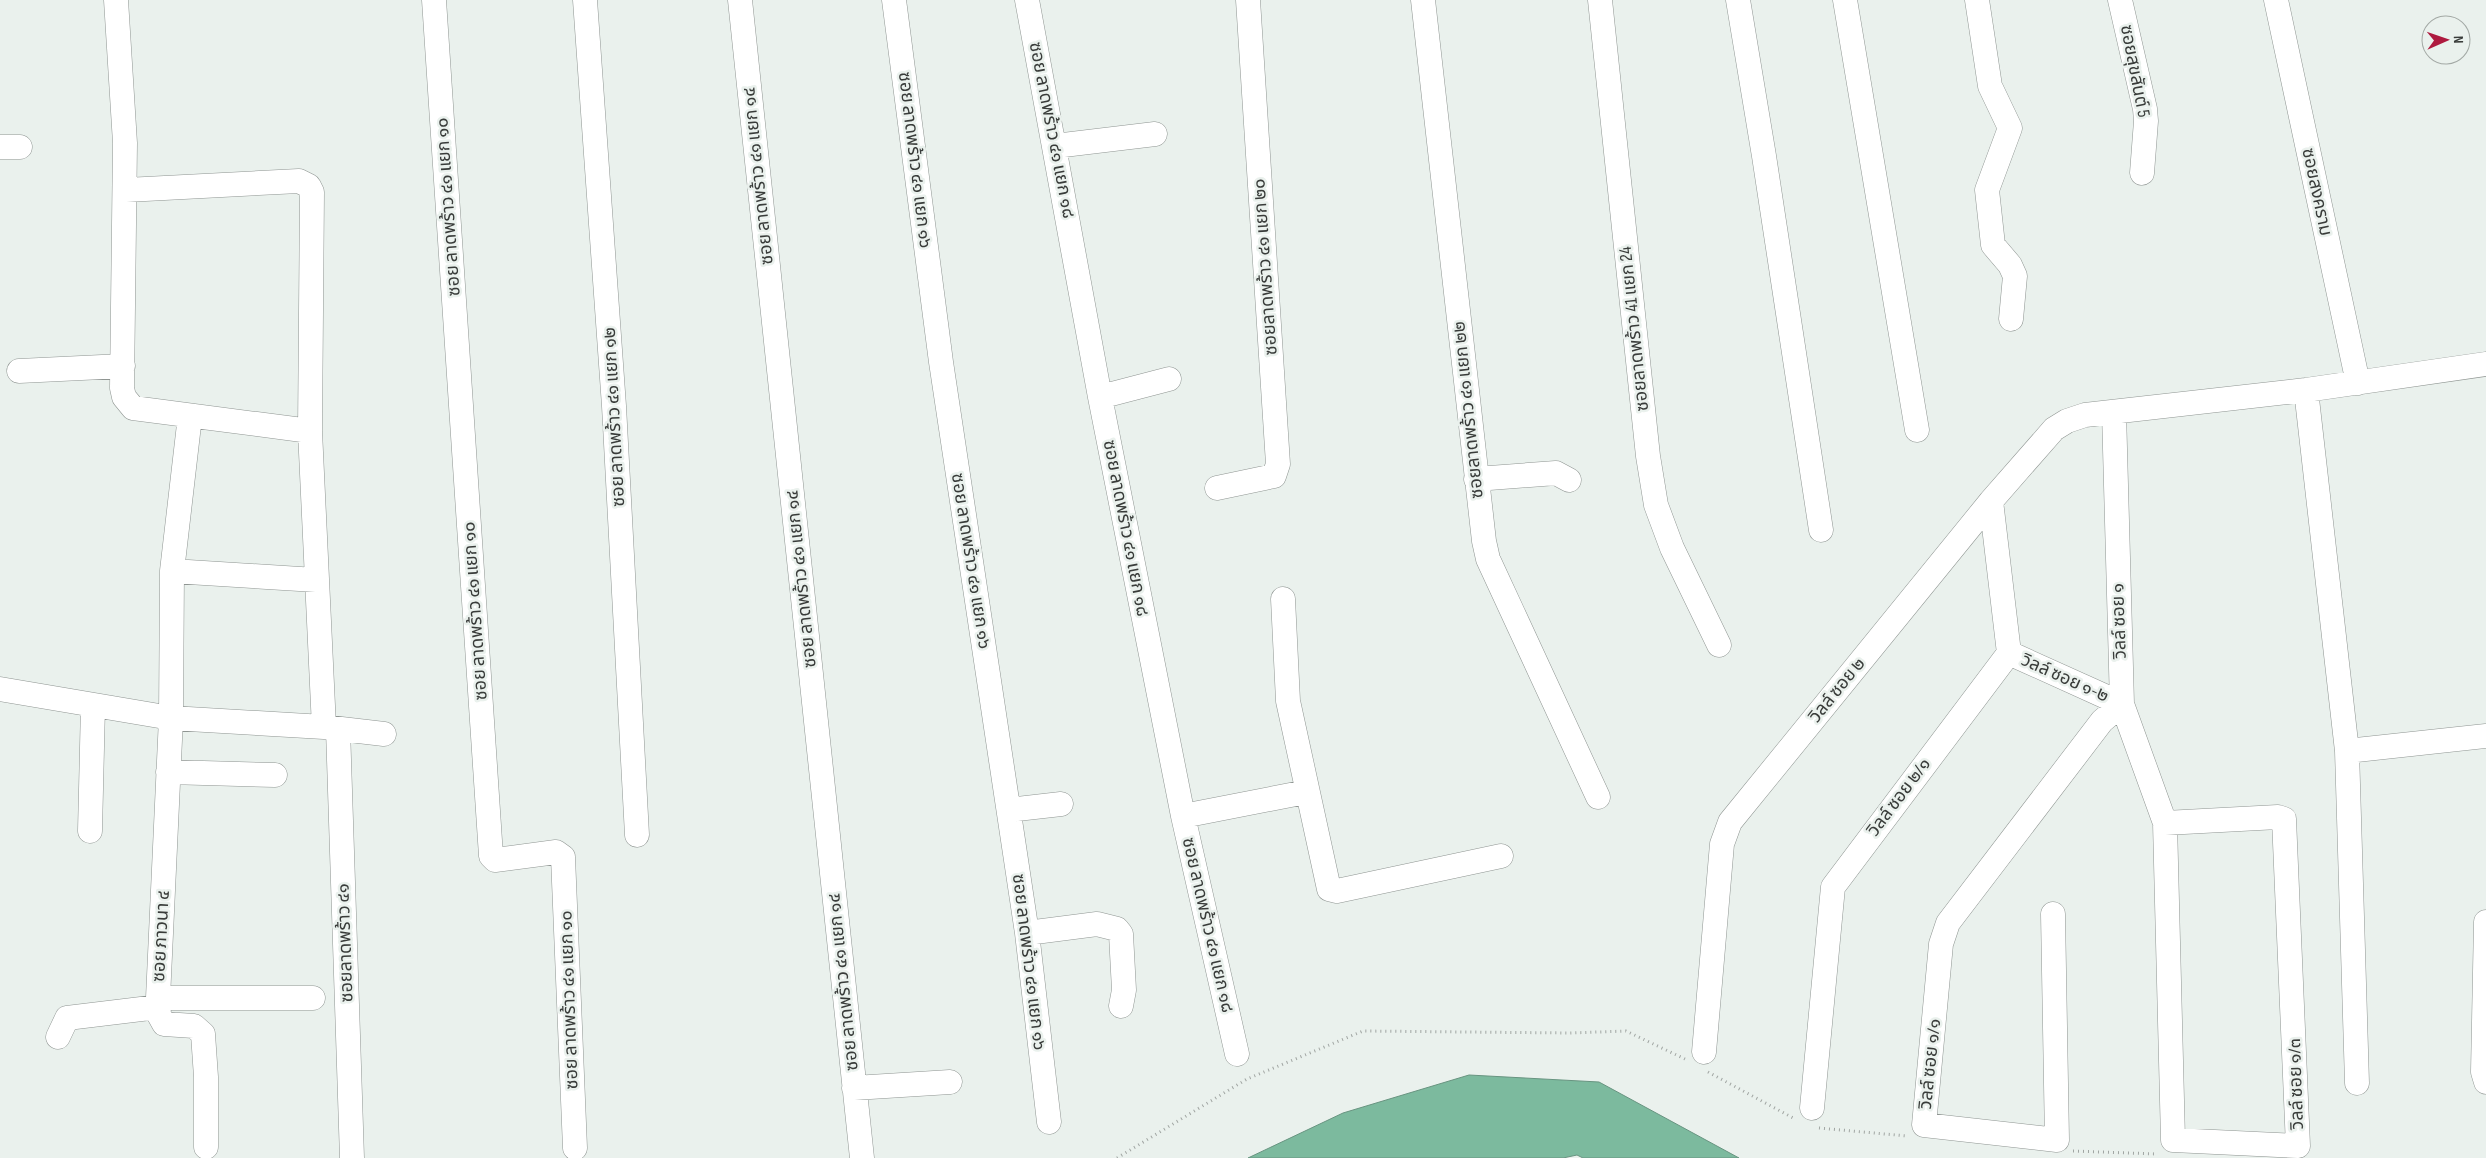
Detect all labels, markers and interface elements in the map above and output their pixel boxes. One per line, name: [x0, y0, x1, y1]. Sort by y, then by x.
north arrow: [2421, 15, 2471, 65]
street label: ซอยสุขสันต์ 5: [2116, 23, 2154, 119]
text: N: [2450, 36, 2467, 44]
street label: ซอย ลาดพร้าว ๔๑ แยก ๑๘: [1025, 40, 1079, 220]
street label: ซอย ลาดพร้าว ๔๑ แยก ๑๖: [894, 71, 936, 249]
street label: ซอย ลาดพร้าว ๔๑ แยก ๑๔: [738, 86, 778, 266]
street label: ซอย ลาดพร้าว ๔๑ แยก ๑๐: [431, 117, 465, 297]
street label: ซอยสงคราม: [2297, 146, 2337, 238]
street label: ซอยลาดพร้าว ๔๑ แยก ๒๐: [1248, 178, 1282, 356]
street label: ซอยลาดพร้าว 41 แยก 24: [1615, 245, 1653, 412]
street label: ซอยลาดพร้าว ๔๑ แยก ๒๒: [1448, 320, 1488, 500]
street label: ซอย ลาดพร้าว ๔๑ แยก ๑๒: [599, 327, 629, 507]
street label: ซอย ลาดพร้าว ๔๑ แยก ๑๘: [1099, 438, 1153, 618]
street label: ซอย ลาดพร้าว ๔๑ แยก ๑๖: [947, 472, 995, 650]
street label: ซอย ลาดพร้าว ๔๑ แยก ๑๔: [781, 489, 821, 669]
street label: ซอย ลาดพร้าว ๔๑ แยก ๑๐: [458, 521, 492, 701]
street label: วิลล์ ซอย ๑: [2107, 583, 2131, 660]
street label: วิลล์ ซอย ๑-๒: [2017, 649, 2112, 707]
street label: วิลล์ ซอย ๒: [1804, 653, 1869, 727]
street label: วิลล์ ซอย ๒/๑: [1862, 754, 1935, 841]
street label: ซอย ลาดพร้าว ๔๑ แยก ๑๘: [1178, 835, 1238, 1015]
street label: ซอย ลาดพร้าว ๔๑ แยก ๑๖: [1008, 873, 1050, 1051]
street label: ซอยลาดพร้าว ๔๑: [332, 883, 358, 1003]
street label: ซอย ภาวนา ๔: [148, 890, 174, 982]
street label: ซอย ลาดพร้าว ๔๑ แยก ๑๔: [823, 892, 863, 1072]
street label: ซอย ลาดพร้าว ๔๑ แยก ๑๐: [555, 910, 583, 1090]
street label: วิลล์ ซอย ๑/๑: [1915, 1018, 1945, 1111]
street label: วิลล์ ซอย ๑/๓: [2284, 1038, 2308, 1131]

